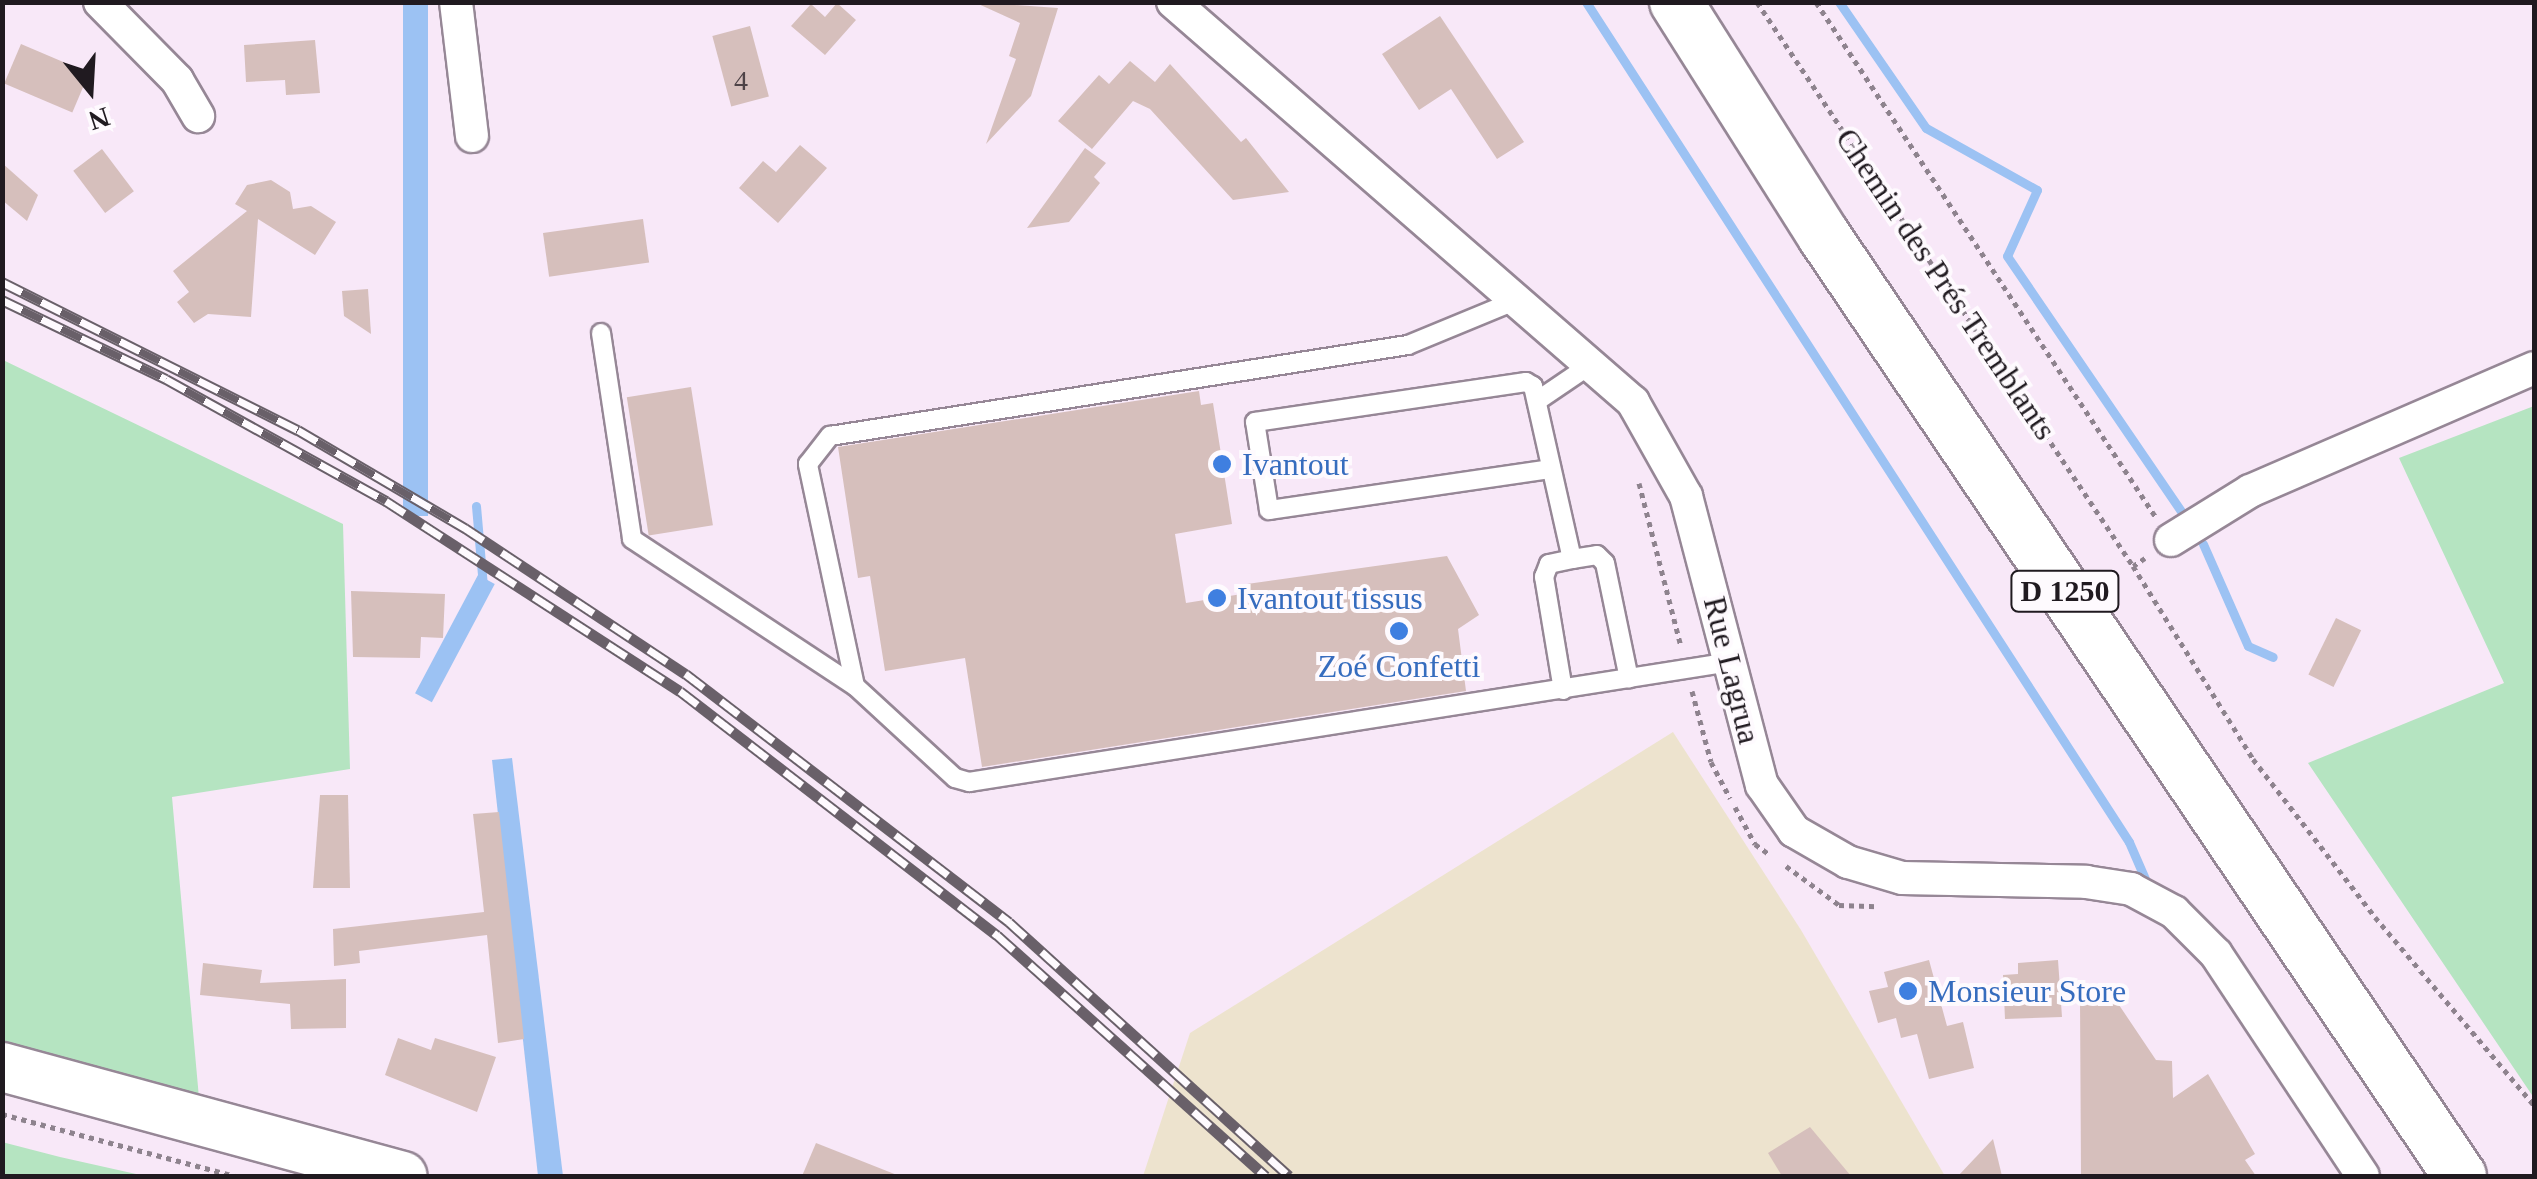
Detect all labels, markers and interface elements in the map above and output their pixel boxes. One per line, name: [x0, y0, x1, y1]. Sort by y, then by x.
north arrow: [40, 40, 140, 140]
house number: 4: [734, 64, 748, 98]
text: N: [85, 101, 114, 137]
street label: Chemin des Prés Tremblants: [1827, 121, 2065, 447]
place label: Ivantout: [1242, 445, 1349, 483]
marker: Ivantout: [1211, 453, 1233, 475]
road number: D 1250: [2010, 566, 2120, 616]
place label: Ivantout tissus: [1237, 579, 1423, 617]
marker: Ivantout tissus: [1206, 587, 1228, 609]
street label: Rue Lagrua: [1695, 593, 1769, 747]
marker: Zoé Confetti: [1388, 620, 1410, 642]
place label: Zoé Confetti: [1318, 647, 1480, 685]
place label: Monsieur Store: [1928, 972, 2126, 1010]
marker: Monsieur Store: [1897, 980, 1919, 1002]

